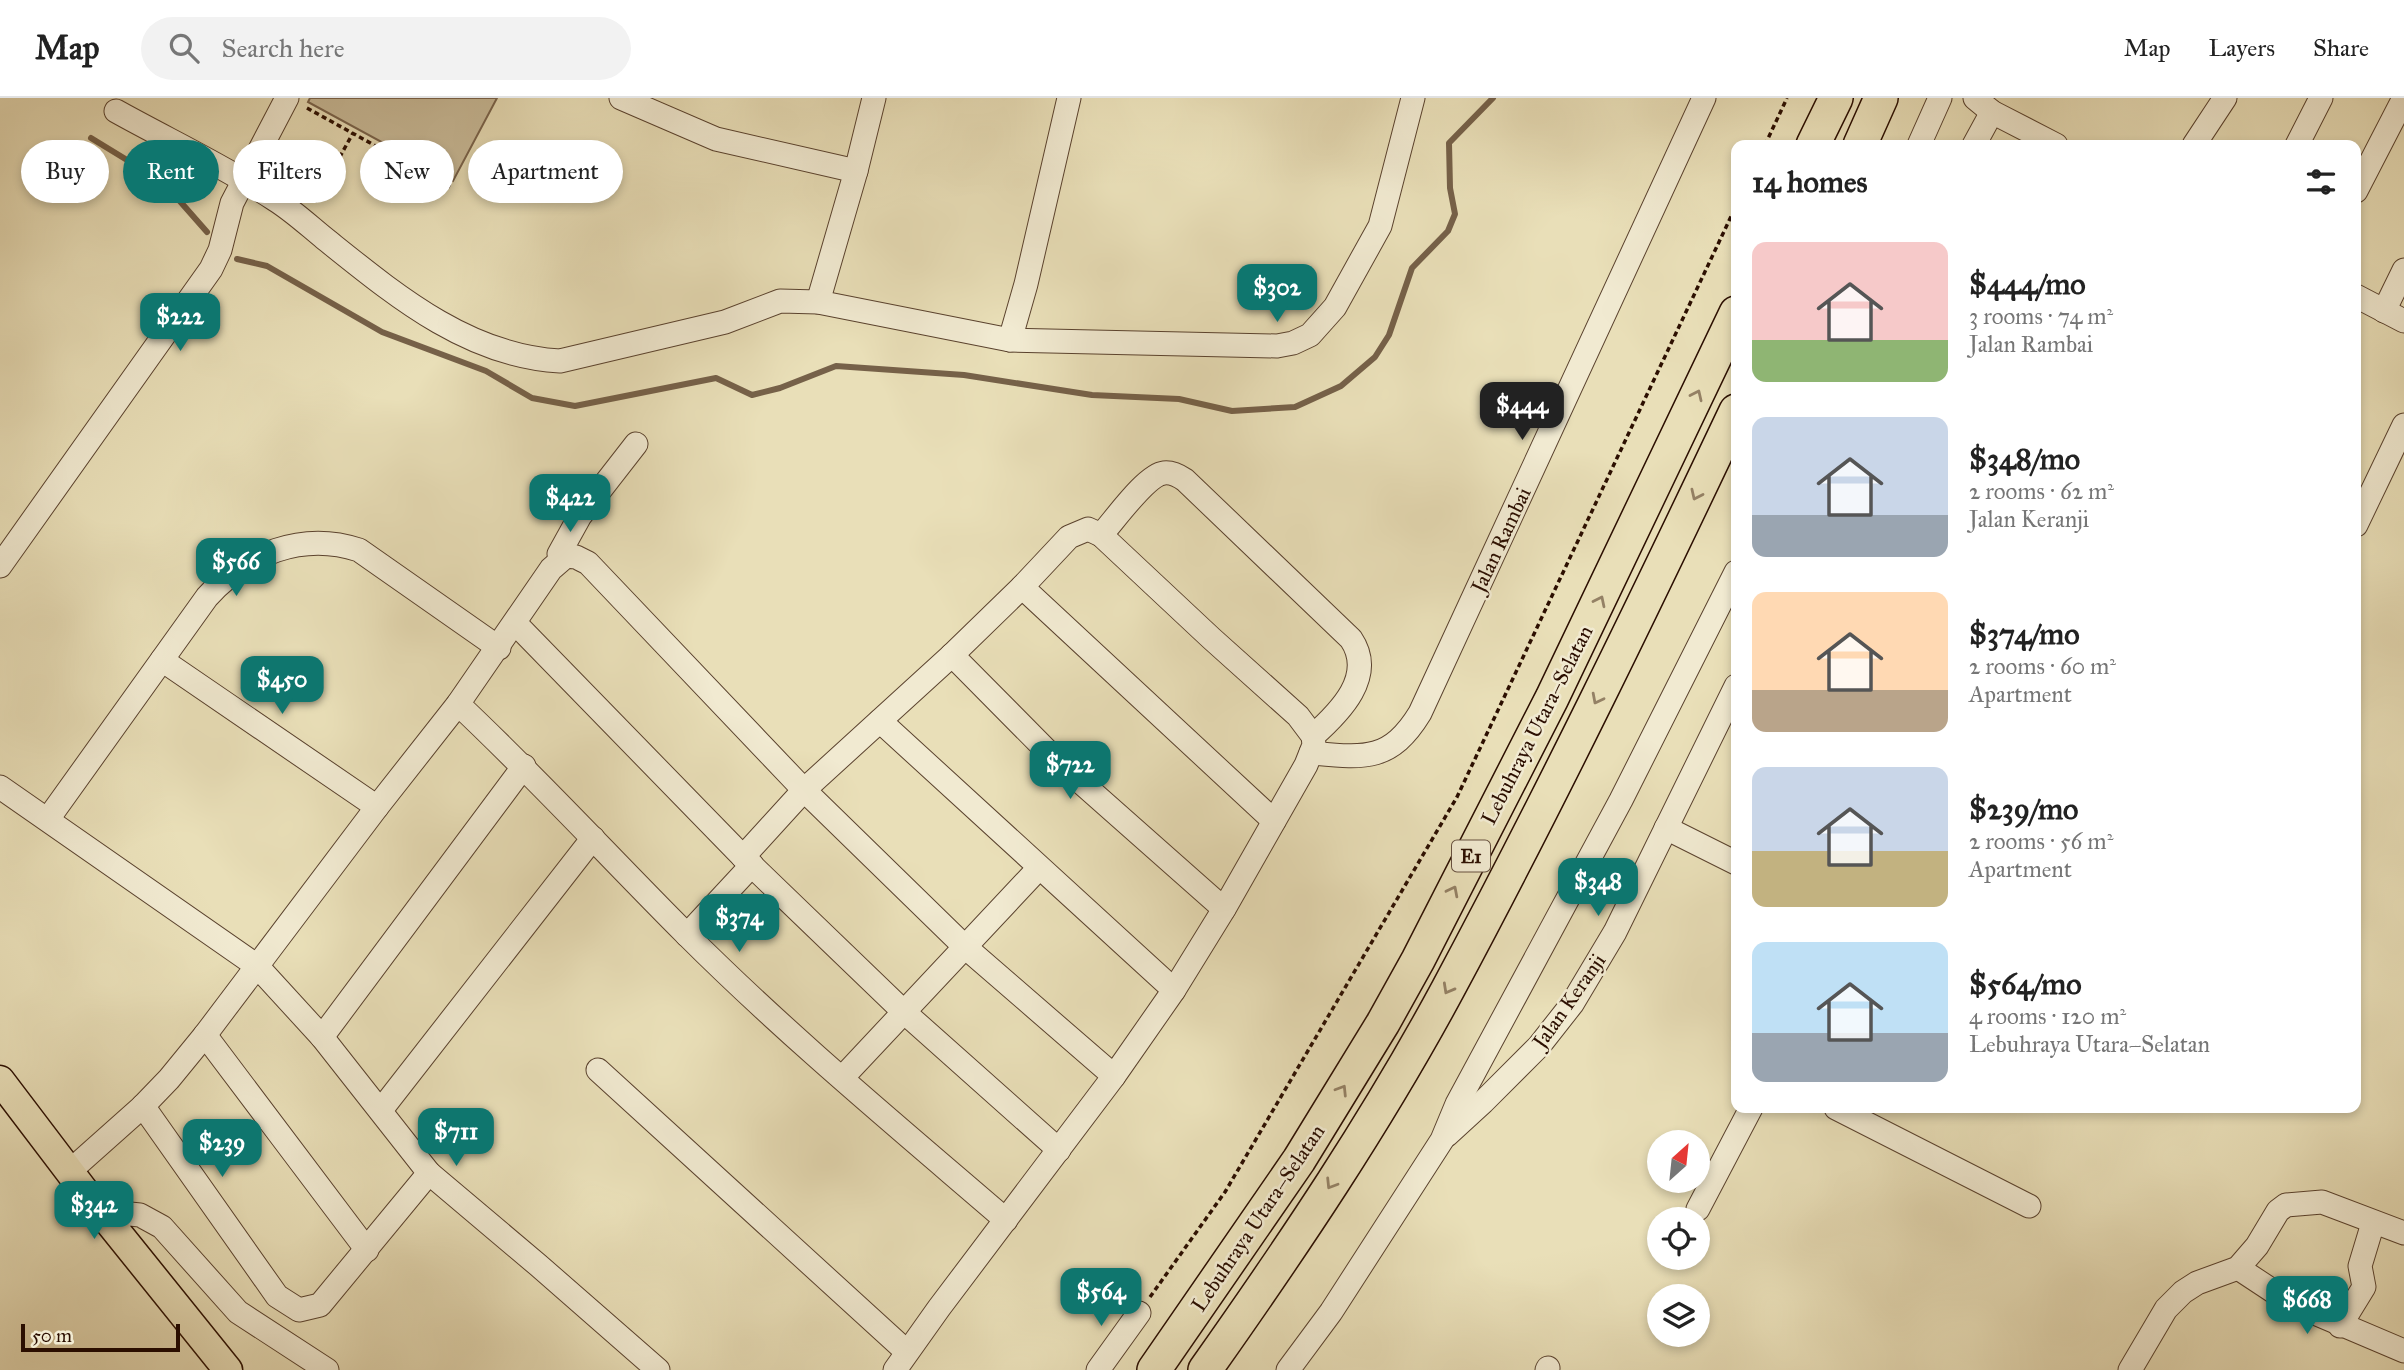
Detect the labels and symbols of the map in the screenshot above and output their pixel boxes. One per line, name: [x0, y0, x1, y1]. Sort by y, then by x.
pin: $302: [1236, 264, 1318, 324]
pin: $222: [139, 294, 221, 353]
pin: $444: [1481, 382, 1563, 442]
one-way arrow: [1689, 390, 1703, 402]
pin: $422: [529, 474, 611, 534]
street label: Jalan Rambai: [1464, 483, 1537, 599]
one-way arrow: [1691, 488, 1705, 500]
pin: $566: [195, 538, 277, 598]
one-way arrow: [1591, 596, 1605, 608]
street label: Lebuhraya Utara–Selatan: [1475, 621, 1599, 829]
pin: $450: [241, 656, 323, 716]
one-way arrow: [1592, 692, 1605, 704]
pin: $722: [1029, 742, 1111, 801]
road number: E1: [1452, 841, 1490, 872]
pin: $348: [1557, 858, 1639, 918]
one-way arrow: [1445, 886, 1459, 898]
pin: $374: [698, 894, 780, 954]
street label: Jalan Keranji: [1526, 948, 1611, 1055]
one-way arrow: [1443, 982, 1456, 994]
one-way arrow: [1334, 1084, 1347, 1097]
pin: $711: [415, 1108, 497, 1168]
pin: $239: [181, 1119, 263, 1179]
street label: Lebuhraya Utara–Selatan: [1186, 1120, 1330, 1316]
north arrow: [1647, 1130, 1710, 1194]
one-way arrow: [1326, 1176, 1339, 1189]
pin: $342: [53, 1182, 135, 1241]
pin: $564: [1060, 1268, 1142, 1328]
pin: $668: [2266, 1276, 2348, 1336]
scale bar: [21, 1321, 180, 1353]

